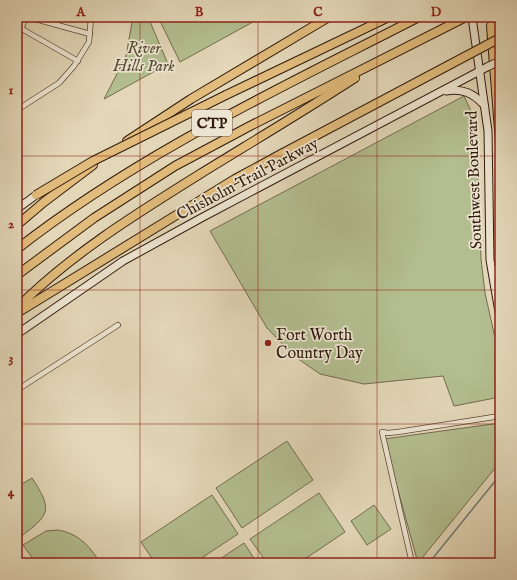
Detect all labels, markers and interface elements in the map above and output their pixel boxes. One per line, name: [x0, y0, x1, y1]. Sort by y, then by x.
text: A: [76, 4, 87, 21]
text: B: [195, 4, 204, 21]
text: C: [313, 4, 323, 21]
text: D: [431, 4, 442, 21]
park label: River Hills Park: [112, 39, 175, 77]
text: 1: [9, 82, 14, 99]
road number: CTP: [192, 110, 232, 136]
street label: Southwest Boulevard: [463, 110, 487, 250]
street label: Chisholm Trail Parkway: [174, 134, 322, 226]
text: 2: [8, 216, 14, 233]
place label: Fort Worth Country Day: [276, 326, 363, 364]
marker: Fort Worth Country Day: [263, 338, 273, 348]
text: 3: [9, 350, 14, 367]
text: 4: [8, 484, 15, 501]

